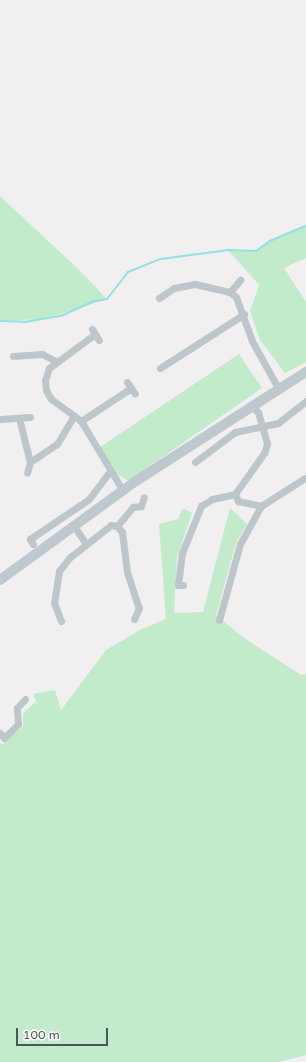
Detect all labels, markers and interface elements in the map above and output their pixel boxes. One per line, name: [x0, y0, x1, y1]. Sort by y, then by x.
scale bar: [18, 1020, 110, 1046]
text: 100 m: [23, 1028, 60, 1042]

